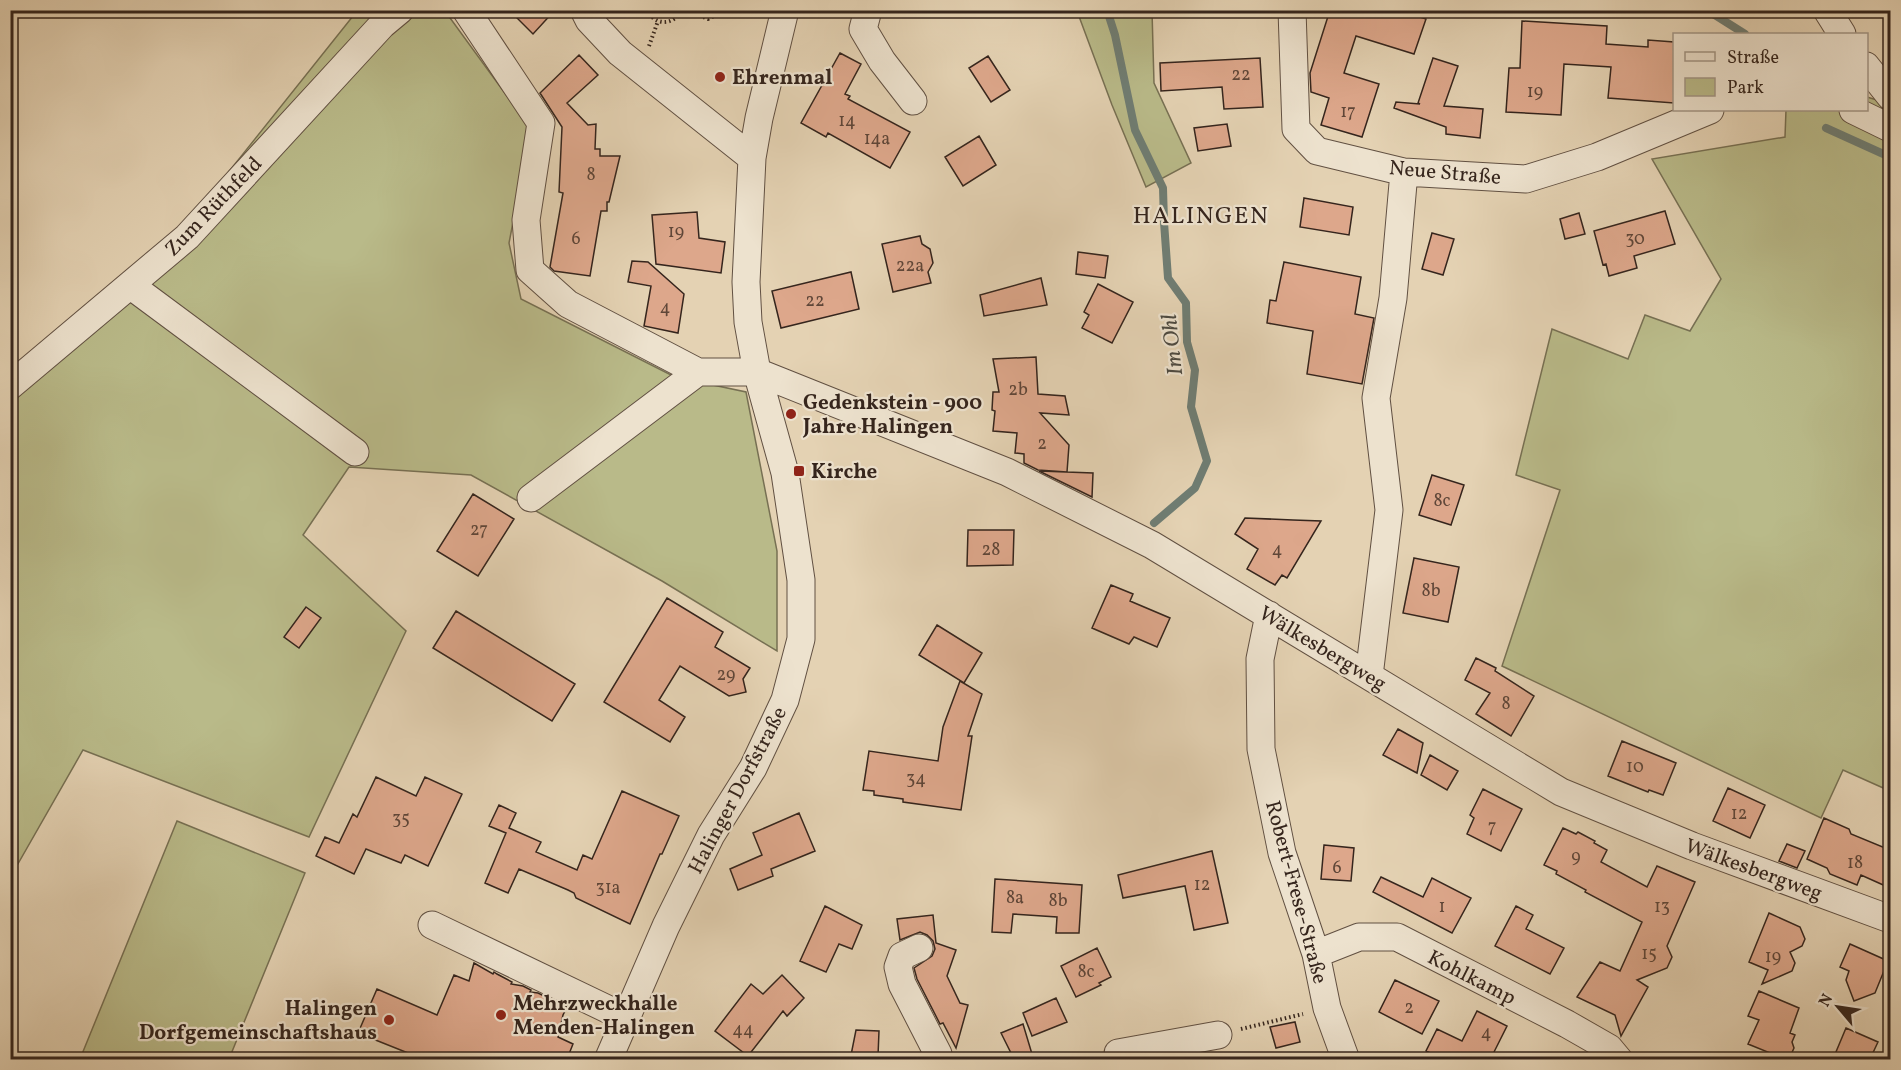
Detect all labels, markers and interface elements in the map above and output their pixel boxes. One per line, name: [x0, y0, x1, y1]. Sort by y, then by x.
legend: [1673, 33, 1868, 111]
text: Straße: [1727, 46, 1779, 71]
house number: 22: [1231, 63, 1251, 88]
place label: Ehrenmal: [732, 64, 832, 93]
marker: Ehrenmal: [713, 70, 727, 84]
text: Park: [1727, 76, 1764, 101]
house number: 19: [1527, 80, 1543, 105]
house number: 17: [1340, 100, 1356, 125]
house number: 14: [838, 109, 856, 134]
house number: 14a: [864, 127, 890, 152]
street label: Zum Rüthfeld: [159, 150, 269, 264]
street label: Neue Straße: [1388, 154, 1502, 193]
house number: 8: [586, 163, 596, 188]
district label: HALINGEN: [1133, 200, 1269, 234]
house number: 19: [668, 220, 684, 245]
house number: 6: [571, 227, 581, 252]
house number: 30: [1625, 227, 1645, 252]
house number: 22a: [896, 254, 924, 279]
house number: 22: [805, 289, 825, 314]
house number: 4: [660, 296, 670, 321]
water label: Im Ohl: [1155, 312, 1192, 377]
house number: 2b: [1008, 378, 1028, 403]
place label: Gedenkstein - 900 Jahre Halingen: [802, 389, 982, 442]
marker: Gedenkstein - 900 Jahre Halingen: [784, 407, 798, 421]
house number: 2: [1037, 432, 1047, 457]
place label: Kirche: [811, 458, 877, 487]
marker: Kirche: [792, 464, 806, 478]
house number: 8c: [1433, 489, 1451, 514]
house number: 27: [470, 518, 488, 543]
house number: 28: [982, 538, 1000, 563]
house number: 4: [1272, 538, 1282, 563]
house number: 8b: [1422, 579, 1441, 604]
street label: Wälkesbergweg: [1253, 600, 1392, 699]
house number: 29: [717, 663, 735, 688]
house number: 8: [1501, 692, 1511, 717]
street label: Halinger Dorfstraße: [682, 702, 795, 879]
house number: 10: [1626, 755, 1644, 780]
house number: 34: [906, 767, 926, 792]
street label: Robert-Frese-Straße: [1257, 798, 1334, 987]
house number: 12: [1731, 802, 1747, 827]
house number: 35: [392, 807, 410, 832]
house number: 7: [1488, 815, 1496, 840]
street label: Wälkesbergweg: [1681, 832, 1826, 909]
house number: 9: [1571, 845, 1581, 870]
house number: 18: [1847, 851, 1863, 876]
house number: 6: [1332, 856, 1342, 881]
house number: 12: [1194, 873, 1210, 898]
house number: 31a: [595, 876, 621, 901]
house number: 8a: [1006, 886, 1024, 911]
house number: 8b: [1049, 889, 1068, 914]
house number: 1: [1439, 895, 1445, 920]
house number: 13: [1654, 895, 1670, 920]
house number: 15: [1641, 942, 1657, 967]
street label: Kohlkamp: [1422, 944, 1521, 1013]
house number: 19: [1765, 945, 1781, 970]
house number: 8c: [1077, 960, 1095, 985]
north arrow: [1808, 977, 1868, 1037]
place label: Mehrzweckhalle Menden-Halingen: [513, 990, 695, 1043]
text: N: [1814, 990, 1839, 1011]
place label: Halingen Dorfgemeinschaftshaus: [139, 995, 377, 1048]
house number: 2: [1404, 996, 1414, 1021]
marker: Mehrzweckhalle Menden-Halingen: [494, 1008, 508, 1022]
marker: Halingen Dorfgemeinschaftshaus: [382, 1013, 396, 1027]
house number: 44: [732, 1018, 754, 1043]
house number: 4: [1481, 1021, 1491, 1046]

